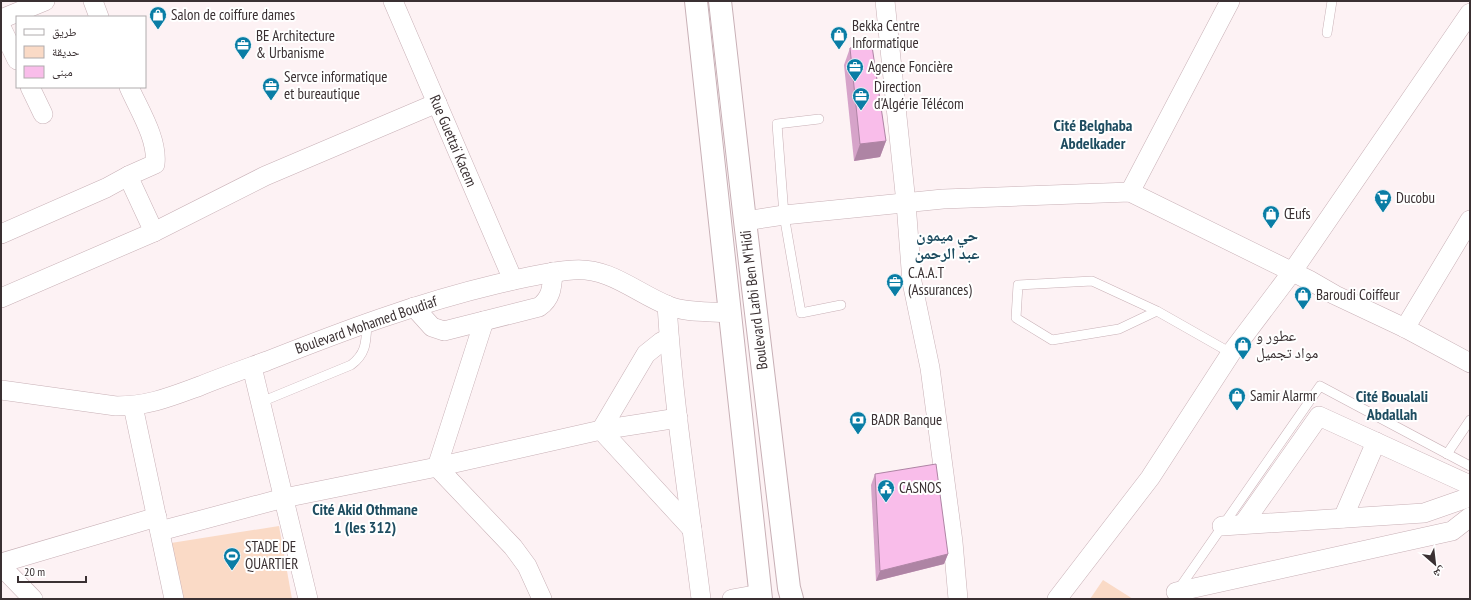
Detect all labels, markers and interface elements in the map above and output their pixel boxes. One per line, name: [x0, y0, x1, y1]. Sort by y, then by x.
shop icon: Salon de coiffure dames: [148, 5, 168, 30]
place label: Salon de coiffure dames: [171, 5, 295, 24]
legend: [16, 16, 146, 88]
place label: Bekka Centre Informatique: [852, 16, 920, 52]
text: طريق: [52, 24, 77, 39]
shop icon: Bekka Centre Informatique: [829, 25, 849, 50]
place label: BE Architecture & Urbanisme: [256, 26, 335, 62]
office icon: BE Architecture & Urbanisme: [233, 35, 253, 60]
text: حديقة: [52, 44, 80, 59]
office icon: Agence Foncière: [845, 57, 865, 82]
place label: Agence Foncière: [868, 57, 953, 76]
text: مبنى: [52, 64, 73, 79]
place label: Servce informatique et bureautique: [284, 67, 388, 103]
office icon: Servce informatique et bureautique: [261, 76, 281, 101]
place label: Direction d'Algérie Télécom: [874, 77, 964, 113]
office icon: Direction d'Algérie Télécom: [851, 86, 871, 111]
street label: Rue Guettaï Kacem: [426, 92, 481, 190]
district label: Cité Belghaba Abdelkader: [1054, 115, 1133, 153]
supermarket icon: Ducobu: [1373, 188, 1393, 213]
place label: Ducobu: [1396, 188, 1435, 207]
shop icon: Œufs: [1261, 204, 1281, 229]
place label: Œufs: [1284, 204, 1311, 223]
district label: حي ميمون عبد الرحمن: [915, 225, 979, 263]
street label: Boulevard Larbi Ben M'Hidi: [736, 229, 771, 371]
place label: C.A.A.T (Assurances): [908, 263, 972, 299]
office icon: C.A.A.T (Assurances): [885, 272, 905, 297]
shop icon: Baroudi Coiffeur: [1293, 285, 1313, 310]
place label: Baroudi Coiffeur: [1316, 285, 1401, 304]
street label: Boulevard Mohamed Boudiaf: [292, 291, 440, 358]
place label: عطور و مواد تجميل: [1256, 326, 1319, 363]
shop icon: عطور و مواد تجميل: [1233, 335, 1253, 360]
shop icon: Samir Alarmr: [1227, 386, 1247, 411]
place label: Samir Alarmr: [1250, 386, 1318, 405]
district label: Cité Boualali Abdallah: [1356, 386, 1429, 424]
bank icon: BADR Banque: [848, 410, 868, 435]
place label: BADR Banque: [871, 410, 942, 429]
public building icon: CASNOS: [876, 478, 896, 503]
place label: CASNOS: [899, 478, 942, 497]
district label: Cité Akid Othmane 1 (les 312): [312, 499, 418, 537]
place label: STADE DE QUARTIER: [245, 537, 298, 573]
north arrow: [1415, 544, 1455, 584]
sports icon: STADE DE QUARTIER: [222, 546, 242, 571]
scale bar: [18, 558, 86, 584]
text: ش: [1430, 563, 1448, 582]
text: 20 m: [24, 564, 45, 579]

